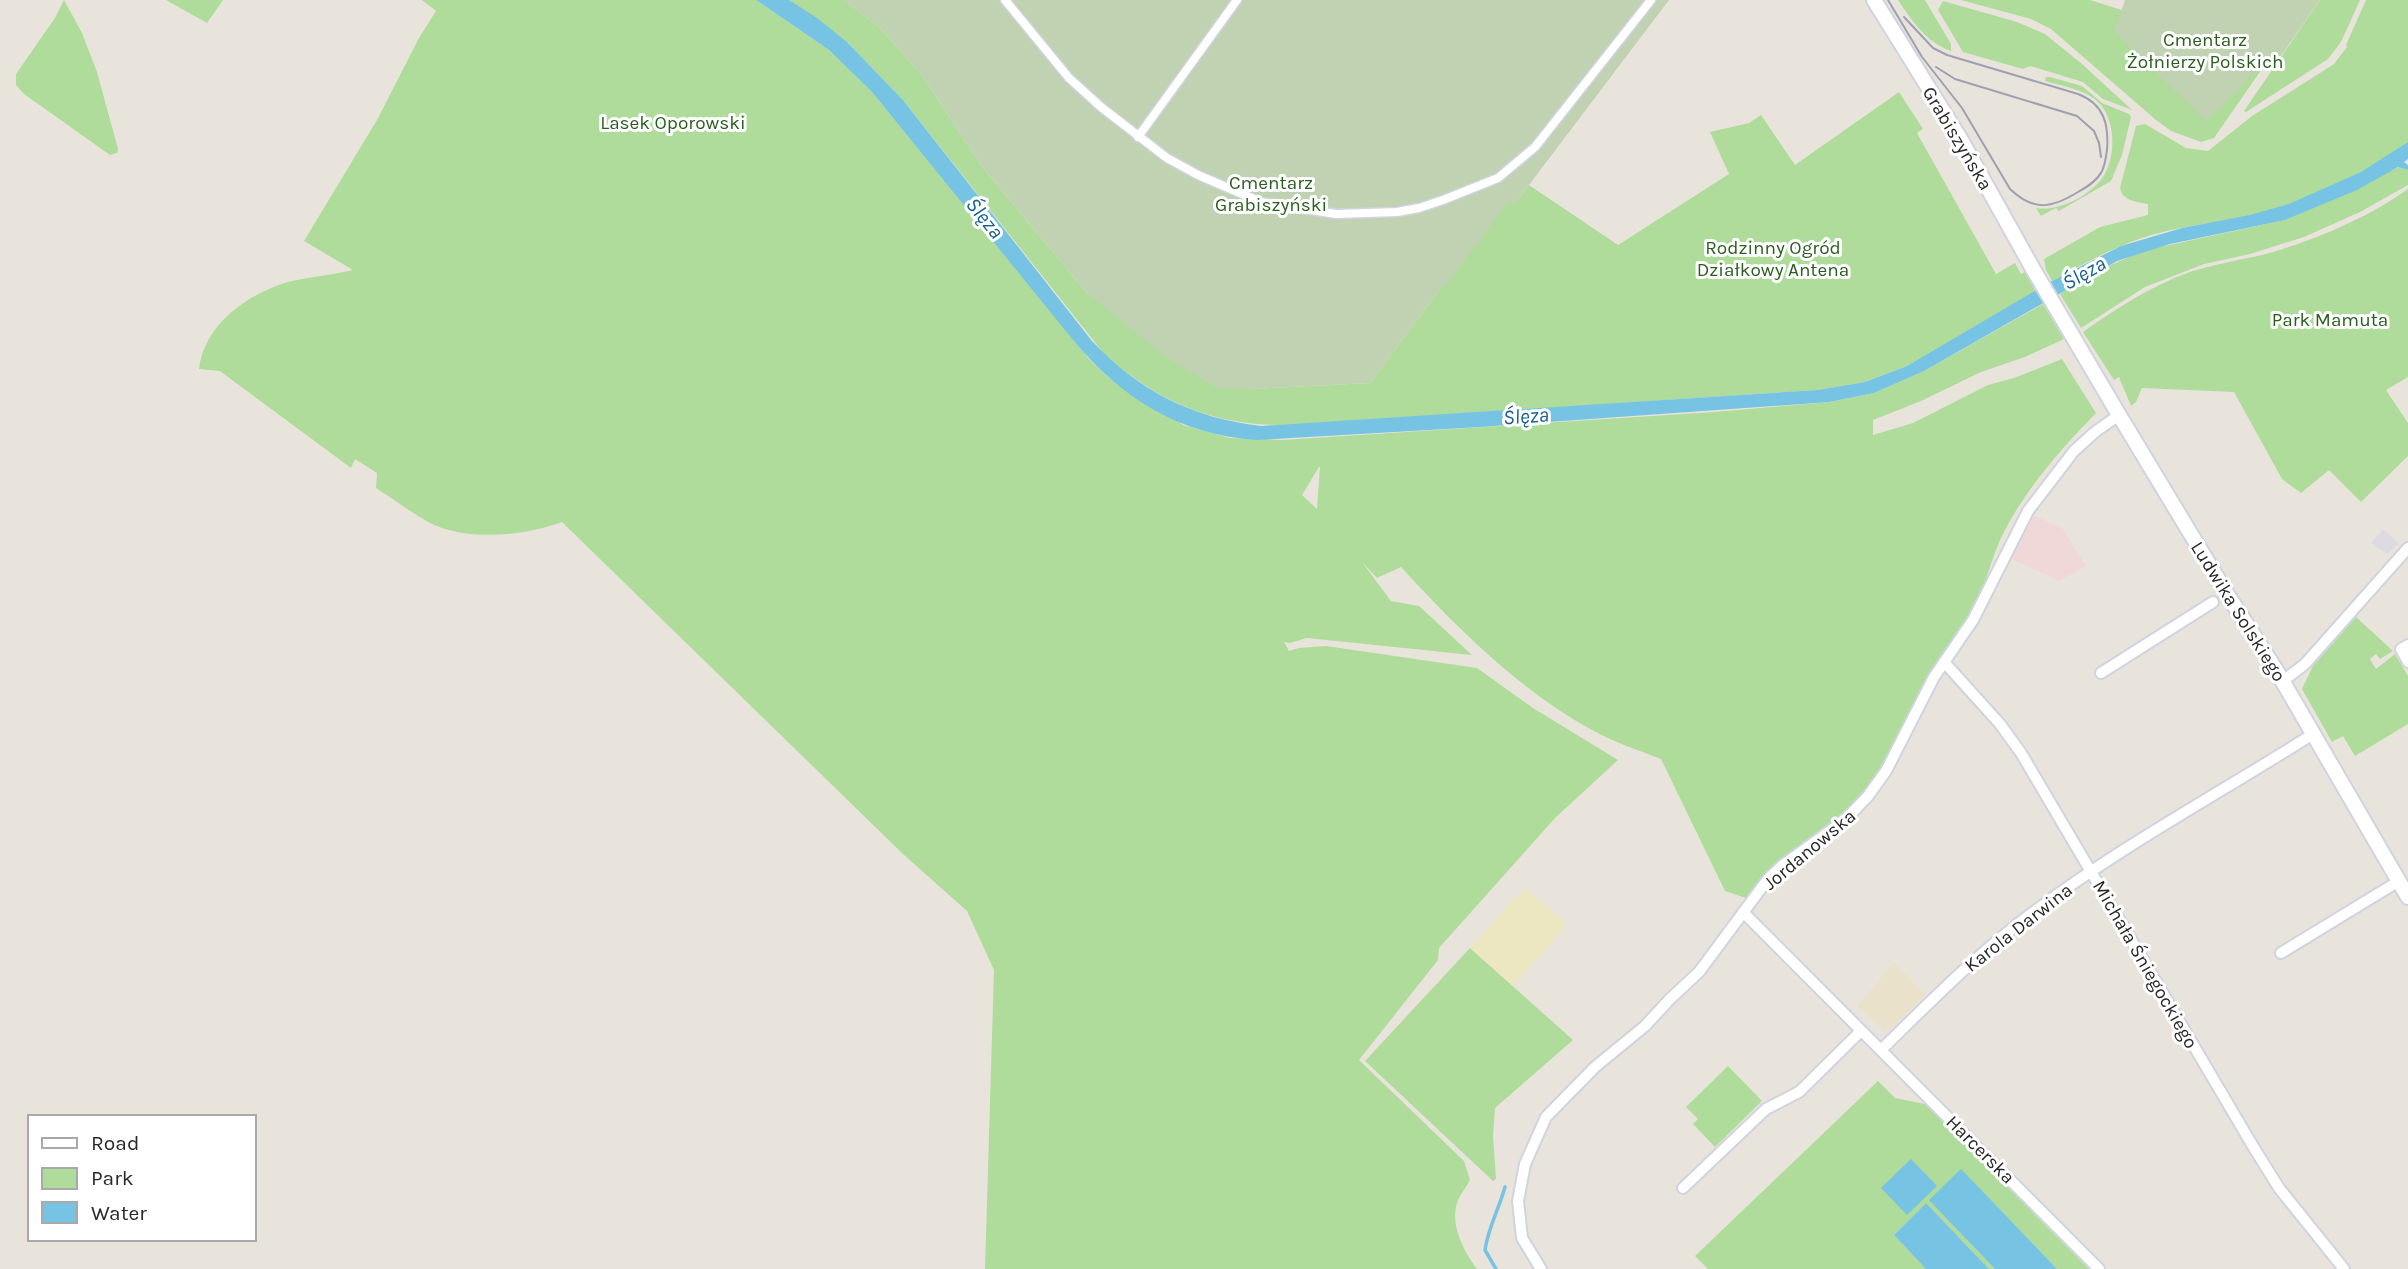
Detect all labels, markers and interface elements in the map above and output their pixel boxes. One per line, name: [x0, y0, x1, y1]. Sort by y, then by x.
park label: Cmentarz Żołnierzy Polskich: [2127, 29, 2283, 73]
street label: Grabiszyńska: [1918, 83, 1997, 194]
park label: Lasek Oporowski: [600, 112, 746, 134]
park label: Cmentarz Grabiszyński: [1215, 172, 1327, 216]
water label: Ślęza: [961, 193, 1009, 243]
park label: Rodzinny Ogród Działkowy Antena: [1697, 237, 1849, 281]
water label: Ślęza: [2058, 251, 2110, 295]
park label: Park Mamuta: [2272, 309, 2388, 331]
water label: Ślęza: [1502, 402, 1550, 430]
street label: Ludwika Solskiego: [2186, 537, 2290, 686]
street label: Jordanowska: [1759, 805, 1860, 895]
street label: Michała Śniegockiego: [2088, 876, 2203, 1052]
street label: Karola Darwina: [1960, 879, 2077, 977]
street label: Harcerska: [1942, 1111, 2019, 1188]
legend: [28, 1115, 256, 1241]
text: Road: [91, 1131, 139, 1155]
text: Park: [91, 1166, 134, 1190]
text: Water: [91, 1201, 147, 1225]

